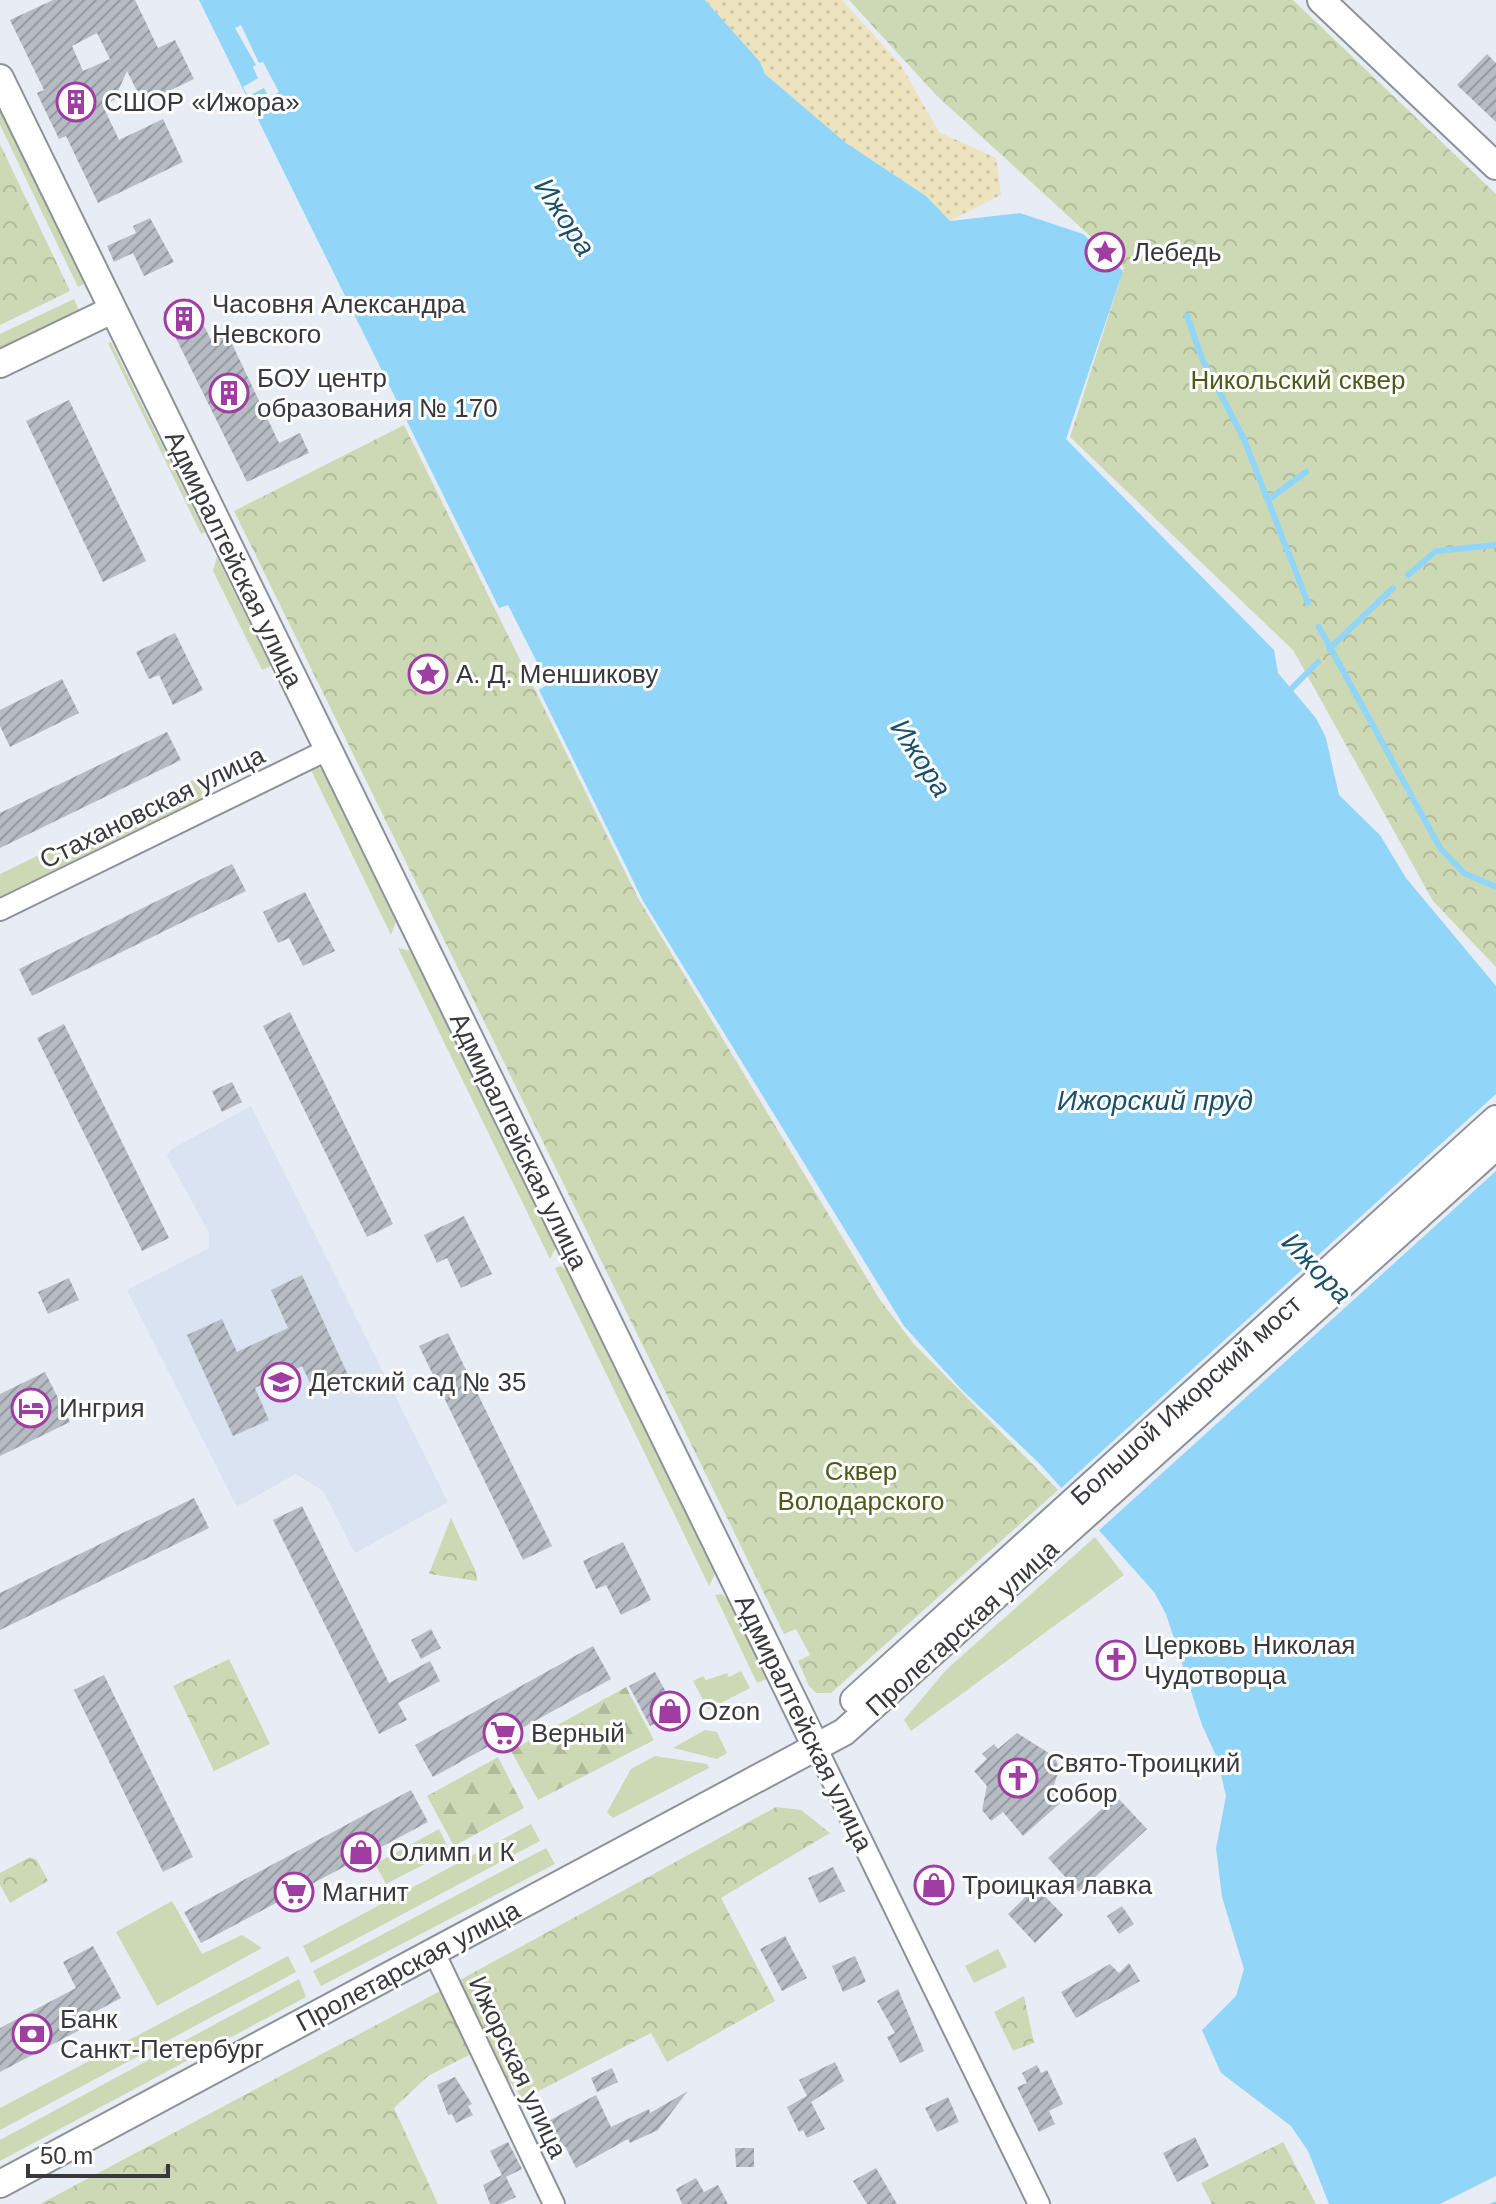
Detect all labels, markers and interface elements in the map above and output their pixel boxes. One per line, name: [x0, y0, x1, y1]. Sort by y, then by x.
building icon: СШОР «Ижора»: [55, 81, 97, 123]
place label: СШОР «Ижора»: [104, 87, 300, 117]
water label: Ижора: [529, 172, 601, 262]
place icon: Лебедь: [1084, 231, 1126, 273]
place label: Лебедь: [1133, 237, 1221, 267]
place label: Часовня Александра Невского: [212, 289, 466, 349]
building icon: Часовня Александра Невского: [163, 298, 205, 340]
place label: БОУ центр образования № 170: [257, 363, 498, 423]
park label: Никольский сквер: [1190, 365, 1406, 395]
building icon: БОУ центр образования № 170: [208, 372, 250, 414]
street label: Адмиралтейская улица: [159, 426, 309, 693]
place icon: А. Д. Меншикову: [407, 653, 449, 695]
place label: А. Д. Меншикову: [456, 659, 658, 689]
water label: Ижора: [885, 713, 957, 803]
street label: Стахановская улица: [35, 739, 270, 875]
street label: Адмиралтейская улица: [444, 1008, 594, 1275]
water label: Ижорский пруд: [1057, 1085, 1253, 1116]
water label: Ижора: [1276, 1226, 1358, 1310]
street label: Большой Ижорский мост: [1065, 1289, 1307, 1511]
school or university icon: Детский сад № 35: [260, 1361, 302, 1403]
place label: Детский сад № 35: [309, 1367, 526, 1397]
hotel icon: Ингрия: [10, 1387, 52, 1429]
place label: Ингрия: [59, 1393, 145, 1423]
park label: Сквер Володарского: [777, 1456, 945, 1516]
street label: Пролетарская улица: [860, 1533, 1065, 1722]
street label: Адмиралтейская улица: [729, 1590, 879, 1857]
place label: Церковь Николая Чудотворца: [1144, 1630, 1355, 1690]
church icon: Церковь Николая Чудотворца: [1095, 1639, 1137, 1681]
shop icon: Ozon: [649, 1690, 691, 1732]
place label: Ozon: [698, 1696, 760, 1726]
supermarket icon: Верный: [482, 1712, 524, 1754]
place label: Верный: [531, 1718, 625, 1748]
place label: Свято-Троицкий собор: [1046, 1748, 1240, 1808]
church icon: Свято-Троицкий собор: [997, 1757, 1039, 1799]
shop icon: Олимп и К: [340, 1831, 382, 1873]
place label: Олимп и К: [389, 1837, 515, 1867]
shop icon: Троицкая лавка: [913, 1864, 955, 1906]
place label: Троицкая лавка: [962, 1870, 1153, 1900]
supermarket icon: Магнит: [273, 1871, 315, 1913]
place label: Магнит: [322, 1877, 409, 1907]
street label: Пролетарская улица: [291, 1894, 525, 2038]
street label: Ижорская улица: [463, 1971, 573, 2163]
place label: Банк Санкт-Петербург: [60, 2004, 264, 2064]
bank icon: Банк Санкт-Петербург: [11, 2013, 53, 2055]
scale bar: [28, 2128, 168, 2178]
text: 50 m: [40, 2142, 93, 2169]

